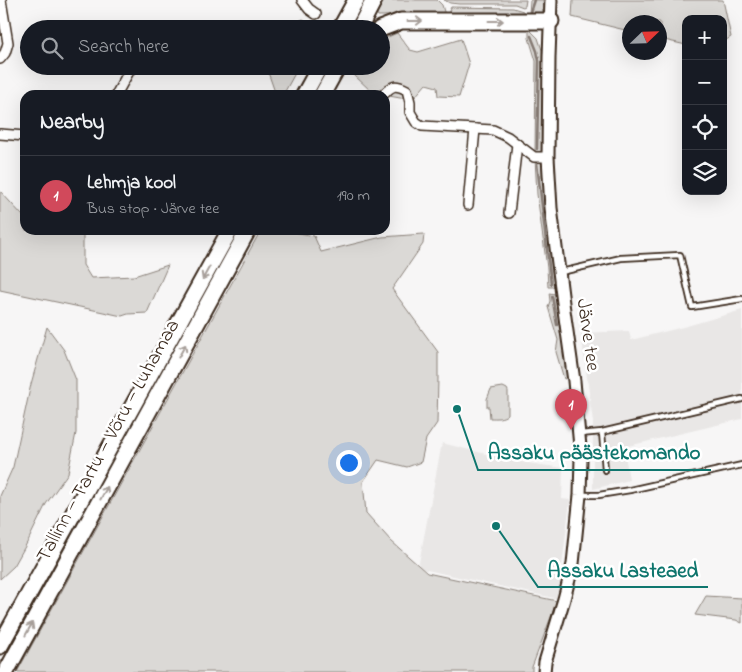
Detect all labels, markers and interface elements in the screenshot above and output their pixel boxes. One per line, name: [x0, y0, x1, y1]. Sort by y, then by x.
north arrow: [622, 15, 667, 60]
map controls: [682, 15, 727, 195]
button: +: [682, 15, 727, 60]
one-way arrow: [406, 16, 423, 26]
one-way arrow: [487, 16, 503, 26]
search box: [20, 20, 390, 75]
icon: search: [38, 34, 66, 62]
text: Search here: [78, 34, 169, 61]
button: −: [682, 60, 727, 105]
button: locate: [682, 105, 727, 150]
text: Nearby: [40, 108, 104, 138]
button: layers: [682, 150, 727, 195]
text: Lehmja kool: [87, 170, 176, 197]
text: 1: [53, 184, 59, 208]
text: 190 m: [337, 184, 370, 208]
text: Bus stop · Järve tee: [87, 197, 219, 221]
one-way arrow: [201, 265, 211, 280]
street label: Järve tee: [568, 297, 606, 373]
street label: Tallinn — Tartu — Võru — Luhamaa: [30, 314, 188, 568]
one-way arrow: [177, 343, 187, 358]
pin: 1: [555, 389, 587, 430]
callout: Assaku päästekomando: [478, 434, 711, 470]
text: Assaku päästekomando: [488, 439, 700, 469]
your location: [336, 450, 362, 476]
one-way arrow: [99, 486, 109, 501]
callout: Assaku Lasteaed: [538, 551, 708, 587]
text: Assaku Lasteaed: [548, 557, 699, 587]
one-way arrow: [25, 622, 34, 637]

